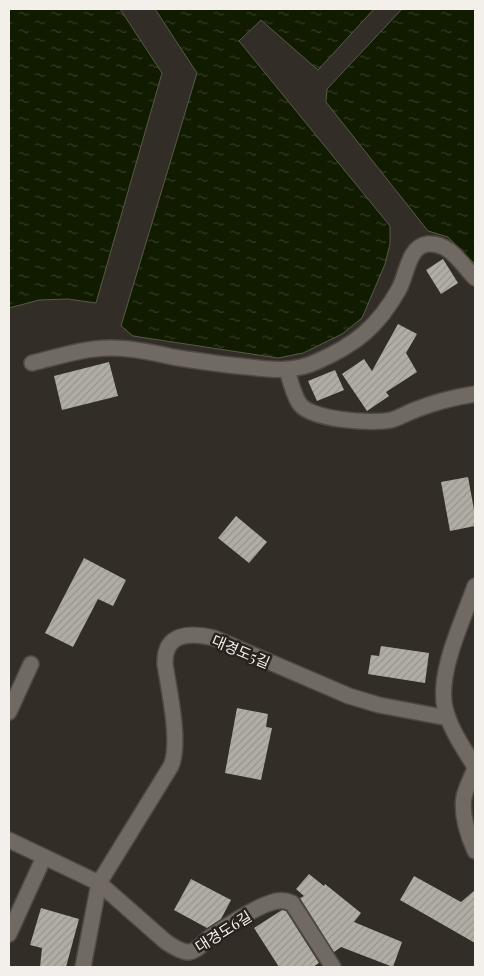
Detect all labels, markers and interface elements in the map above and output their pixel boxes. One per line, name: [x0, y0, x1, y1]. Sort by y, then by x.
street label: 대경도5길: [209, 630, 273, 672]
street label: 대경도6길: [191, 906, 255, 956]

